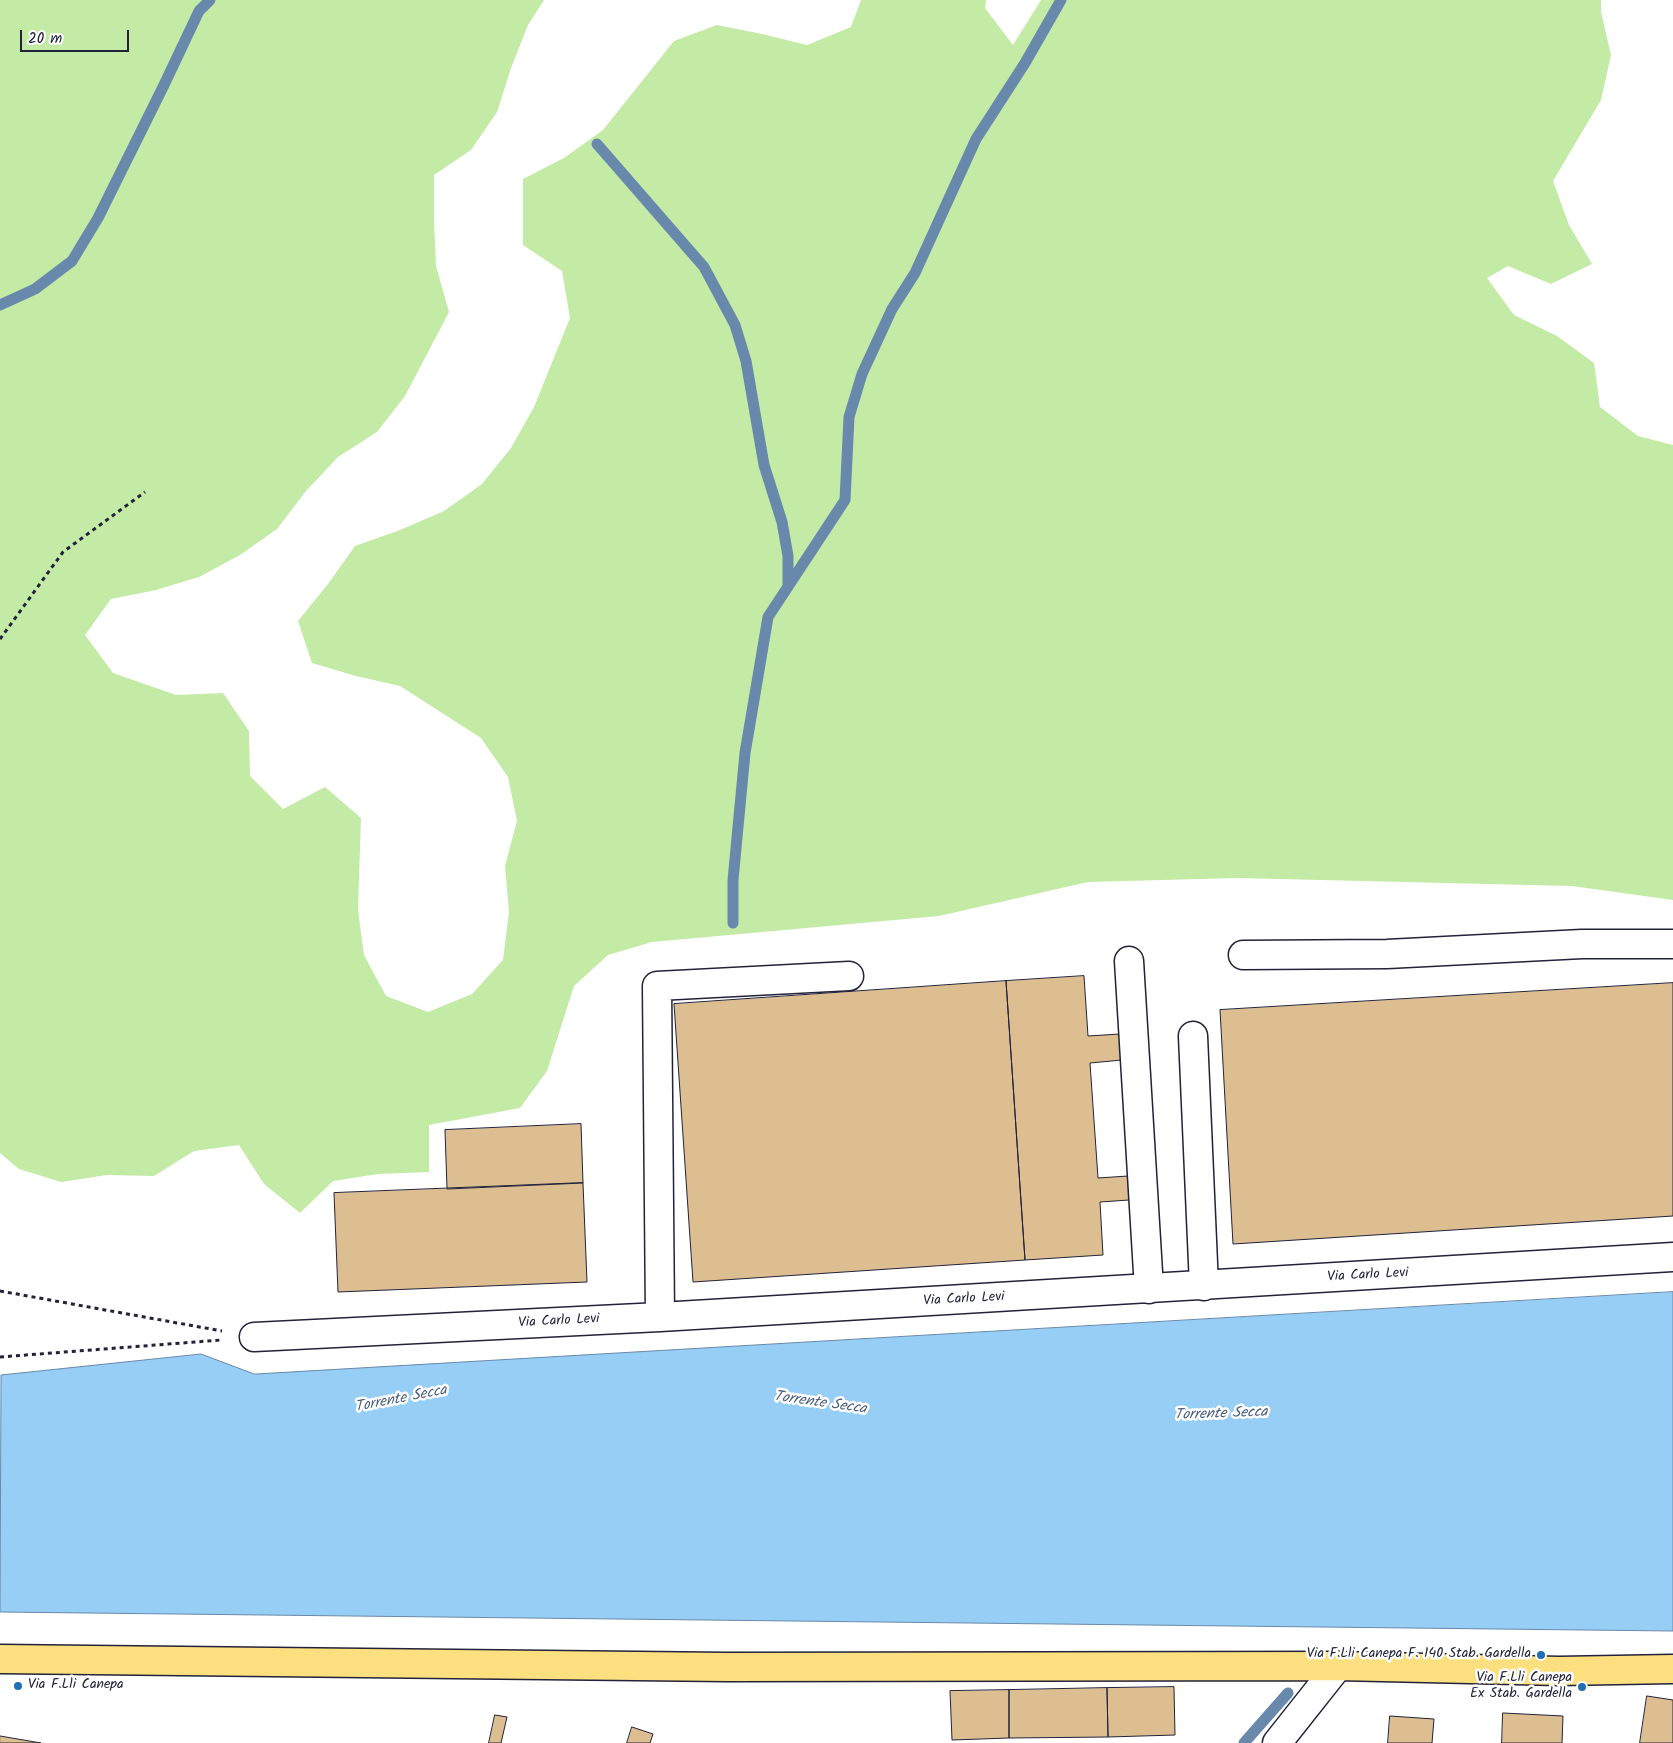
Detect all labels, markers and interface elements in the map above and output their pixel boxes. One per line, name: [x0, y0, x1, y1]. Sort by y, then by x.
scale bar: [22, 20, 131, 52]
text: 20 m: [28, 27, 62, 51]
street label: Via Carlo Levi: [1327, 1265, 1409, 1287]
street label: Via Carlo Levi: [923, 1289, 1005, 1311]
street label: Via Carlo Levi: [518, 1311, 600, 1333]
water label: Torrente Secca: [354, 1382, 448, 1418]
water label: Torrente Secca: [773, 1389, 867, 1419]
water label: Torrente Secca: [1174, 1404, 1268, 1426]
place label: Via F.Lli Canepa F. 140 Stab. Gardella: [1307, 1647, 1531, 1663]
marker: Via F.Lli Canepa F. 140 Stab. Gardella: [1535, 1649, 1547, 1661]
place label: Via F.Lli Canepa Ex Stab. Gardella: [1470, 1671, 1572, 1704]
place label: Via F.Lli Canepa: [28, 1678, 124, 1694]
marker: Via F.Lli Canepa: [12, 1680, 24, 1692]
marker: Via F.Lli Canepa Ex Stab. Gardella: [1576, 1681, 1588, 1693]

